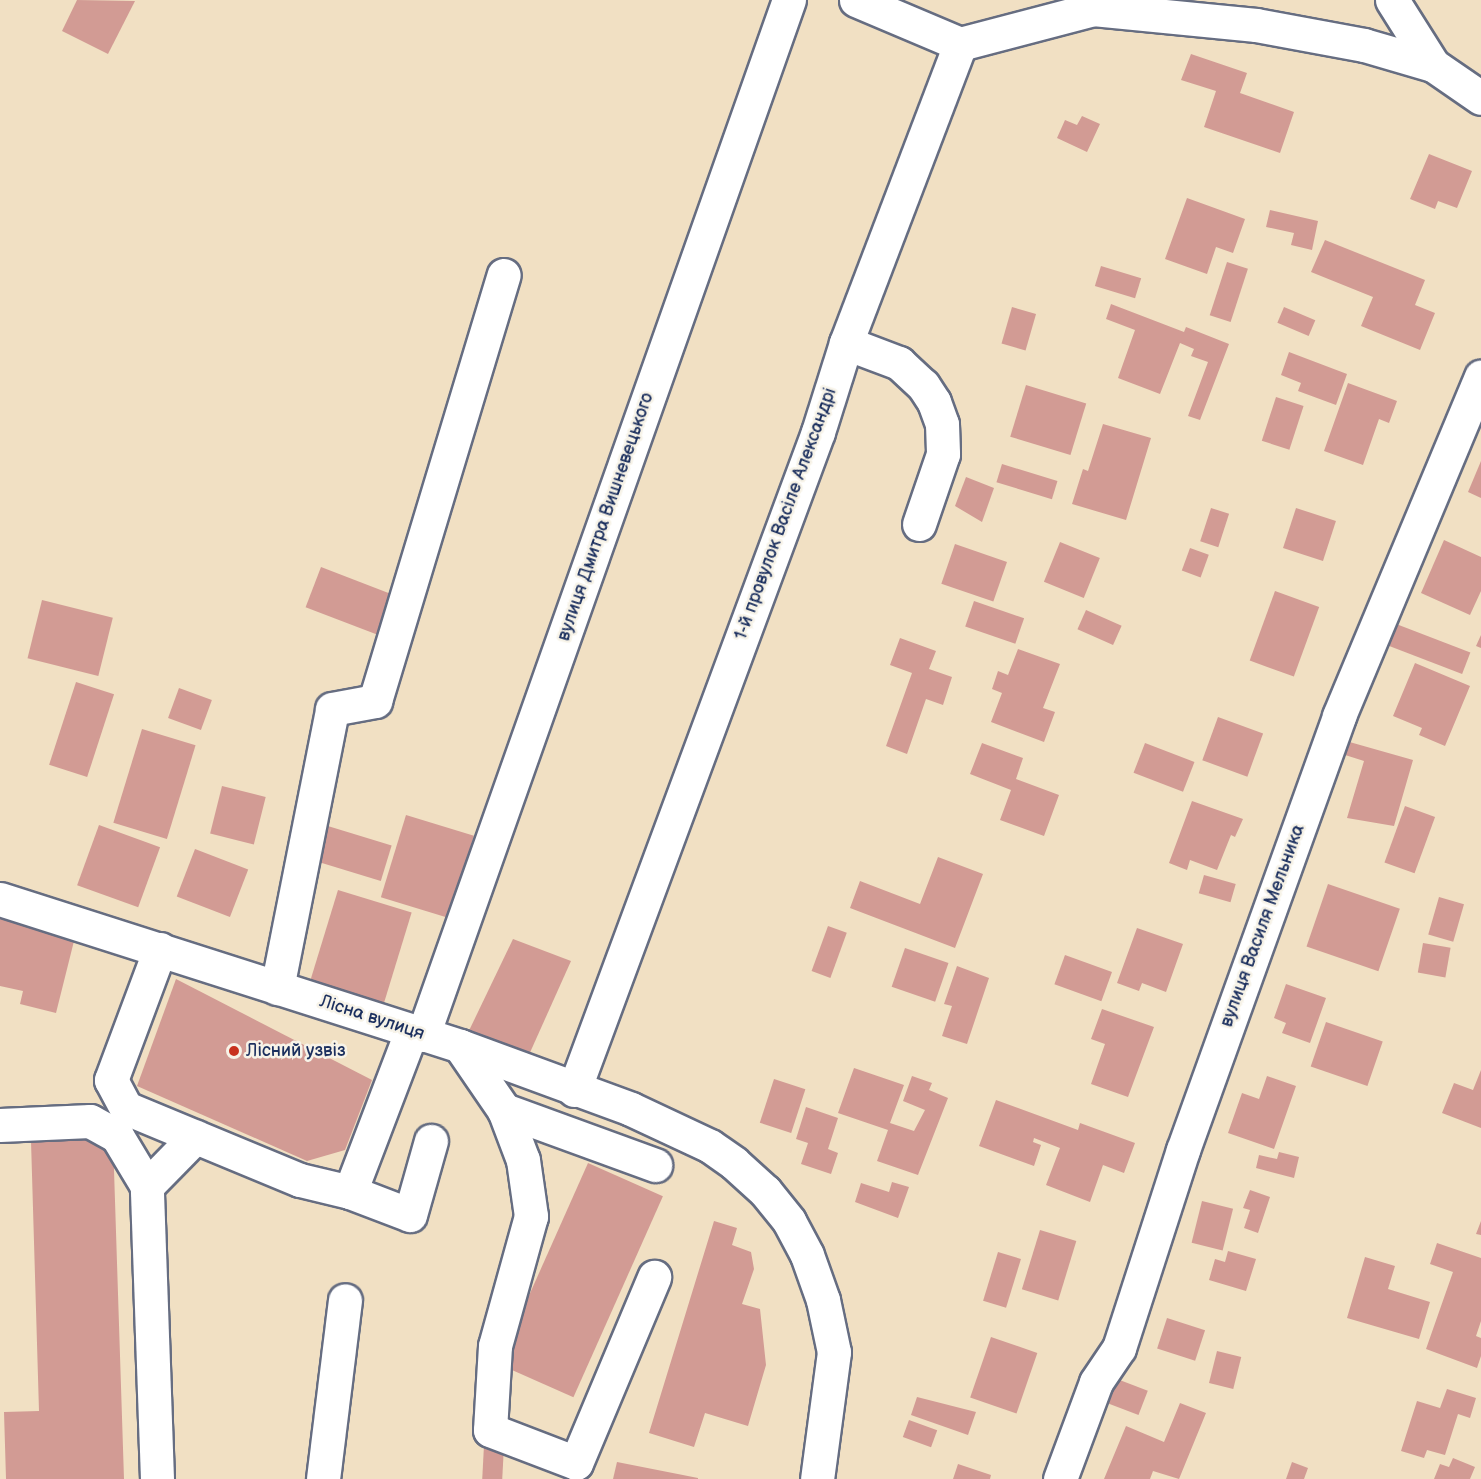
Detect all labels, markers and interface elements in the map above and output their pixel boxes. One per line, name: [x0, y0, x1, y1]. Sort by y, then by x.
street label: 1-й провулок Васіле Александрі: [730, 385, 842, 643]
street label: вулиця Дмитра Вишневецького: [553, 390, 659, 644]
street label: вулиця Василя Мельника: [1216, 822, 1310, 1030]
street label: Лісна вулиця: [317, 991, 427, 1045]
place label: Лісний узвіз: [246, 1040, 346, 1062]
marker: Лісний узвіз: [227, 1044, 241, 1058]

